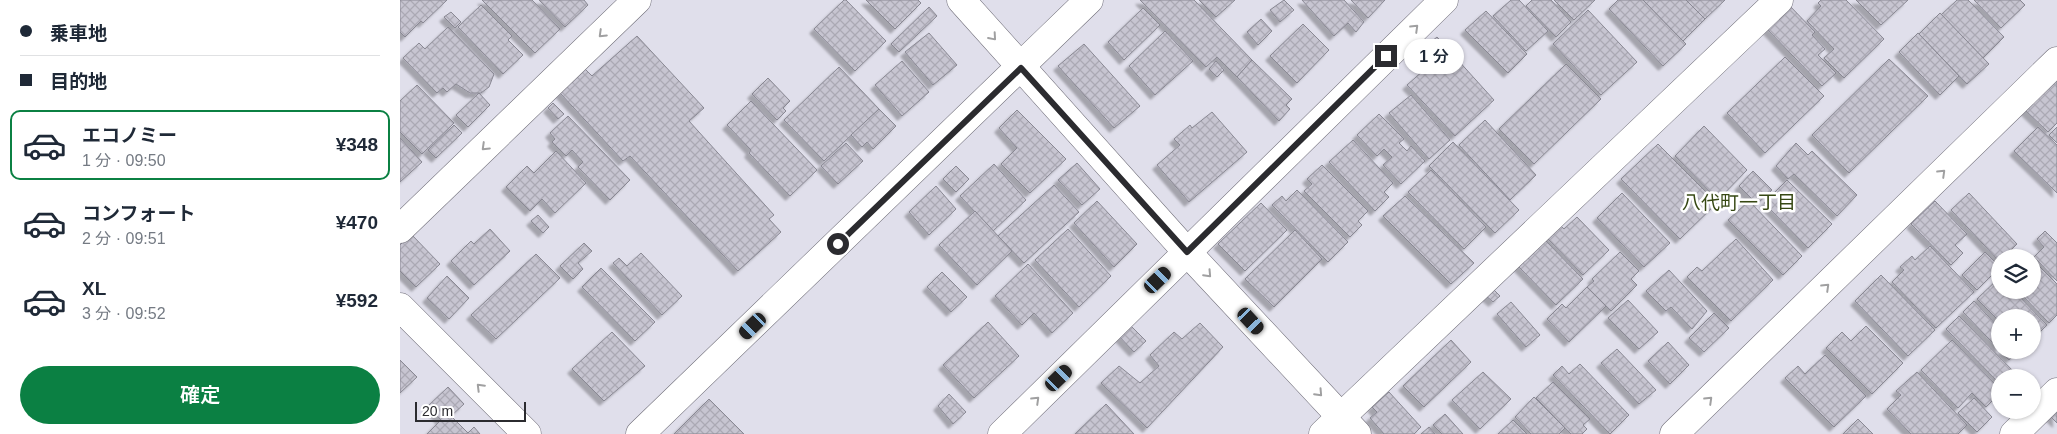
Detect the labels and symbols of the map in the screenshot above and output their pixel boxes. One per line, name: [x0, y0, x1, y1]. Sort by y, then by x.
one-way arrow: [1409, 25, 1418, 34]
one-way arrow: [599, 28, 608, 37]
one-way arrow: [988, 31, 997, 40]
callout: 1 分: [1404, 38, 1464, 74]
route end: [1375, 45, 1397, 67]
one-way arrow: [482, 141, 491, 150]
one-way arrow: [1936, 170, 1945, 179]
district label: 八代町一丁目: [1682, 192, 1796, 213]
route start: [827, 233, 849, 255]
car: [1142, 264, 1174, 296]
one-way arrow: [1202, 269, 1211, 278]
one-way arrow: [1820, 284, 1829, 293]
car: [1235, 305, 1266, 337]
car: [737, 310, 769, 342]
car: [1043, 362, 1075, 394]
one-way arrow: [477, 384, 486, 393]
one-way arrow: [1313, 387, 1322, 396]
one-way arrow: [1031, 397, 1040, 406]
one-way arrow: [1704, 397, 1713, 406]
scale bar: [415, 399, 526, 422]

